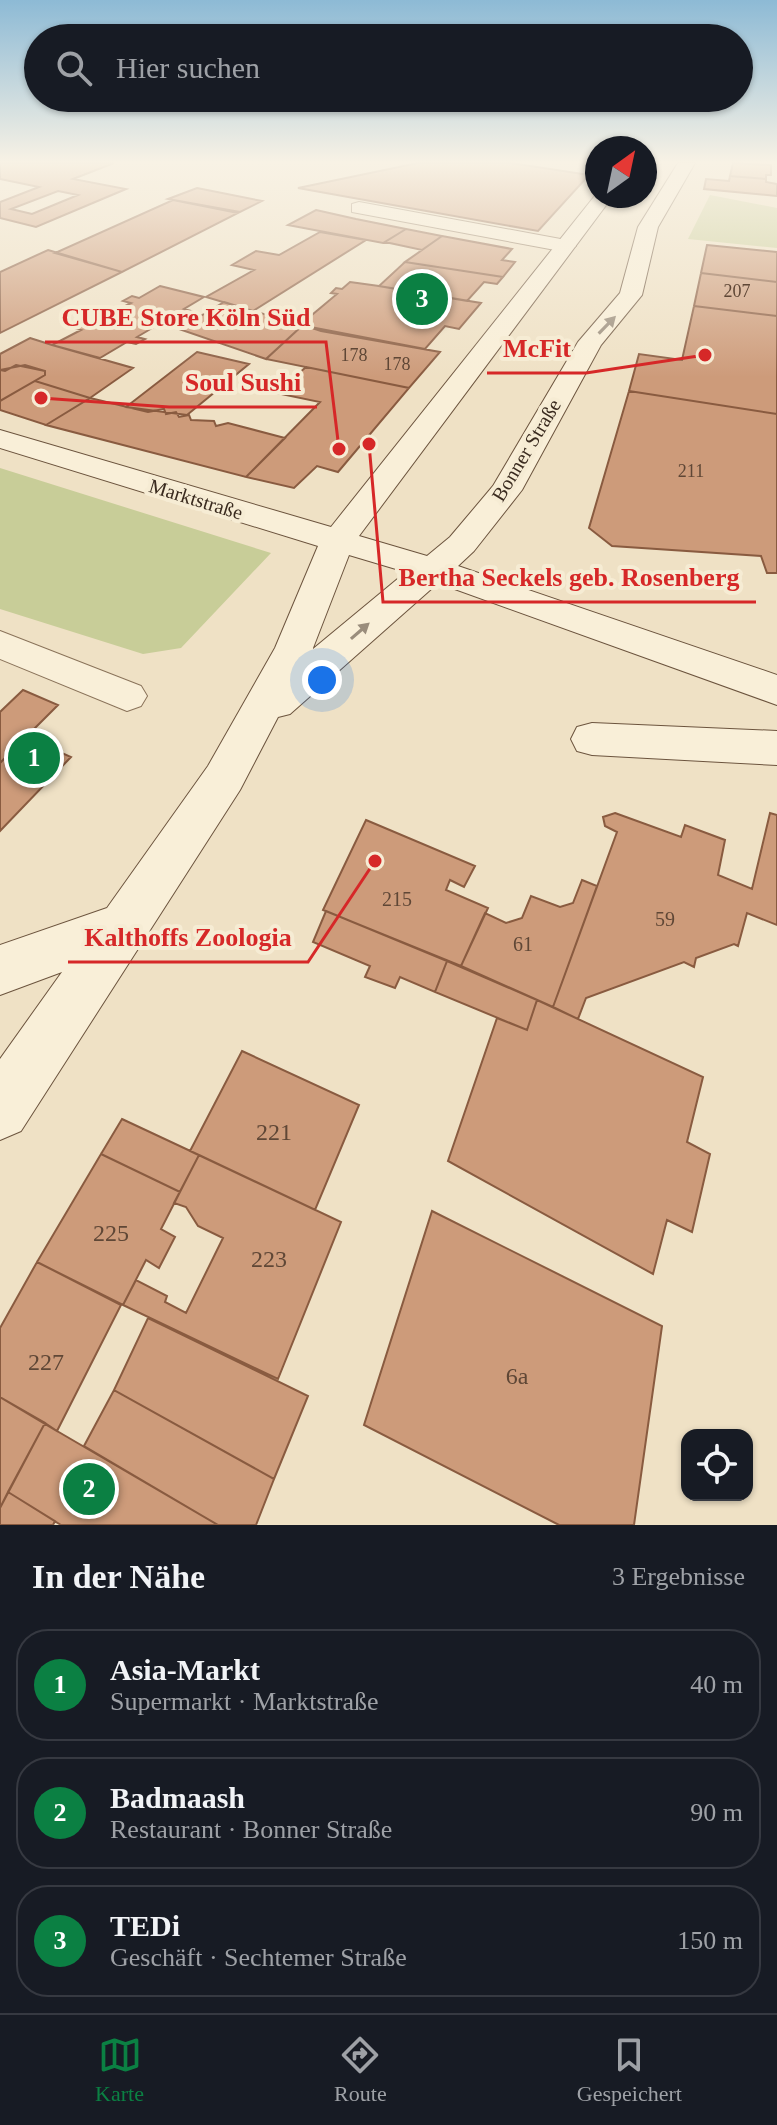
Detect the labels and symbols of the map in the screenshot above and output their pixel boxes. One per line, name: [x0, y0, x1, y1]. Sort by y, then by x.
north arrow: [585, 136, 657, 208]
pin: 3: [396, 269, 448, 329]
house number: 207: [724, 281, 751, 301]
callout: CUBE Store Köln Süd: [45, 292, 326, 342]
text: CUBE Store Köln Süd: [62, 303, 311, 332]
one-way arrow: [597, 316, 616, 335]
callout: McFit: [487, 323, 586, 373]
text: McFit: [503, 334, 571, 363]
house number: 178: [341, 345, 368, 365]
house number: 178: [384, 354, 411, 374]
callout: Soul Sushi: [169, 357, 317, 407]
text: Soul Sushi: [185, 368, 301, 397]
street label: Bonner Straße: [487, 395, 565, 505]
house number: 211: [678, 461, 704, 481]
street label: Marktstraße: [147, 474, 246, 524]
callout: Bertha Seckels geb. Rosenberg: [383, 552, 756, 602]
text: Bertha Seckels geb. Rosenberg: [399, 563, 739, 592]
one-way arrow: [351, 622, 370, 640]
your location: [302, 660, 342, 700]
pin: 1: [8, 728, 60, 788]
house number: 215: [382, 888, 412, 910]
house number: 59: [655, 908, 675, 930]
callout: Kalthoffs Zoologia: [68, 912, 308, 962]
text: Kalthoffs Zoologia: [84, 923, 292, 952]
house number: 61: [513, 933, 533, 955]
house number: 221: [256, 1119, 292, 1145]
house number: 225: [93, 1220, 129, 1246]
house number: 223: [251, 1246, 287, 1272]
house number: 227: [28, 1349, 64, 1375]
house number: 6a: [506, 1363, 529, 1389]
pin: 2: [63, 1459, 115, 1519]

